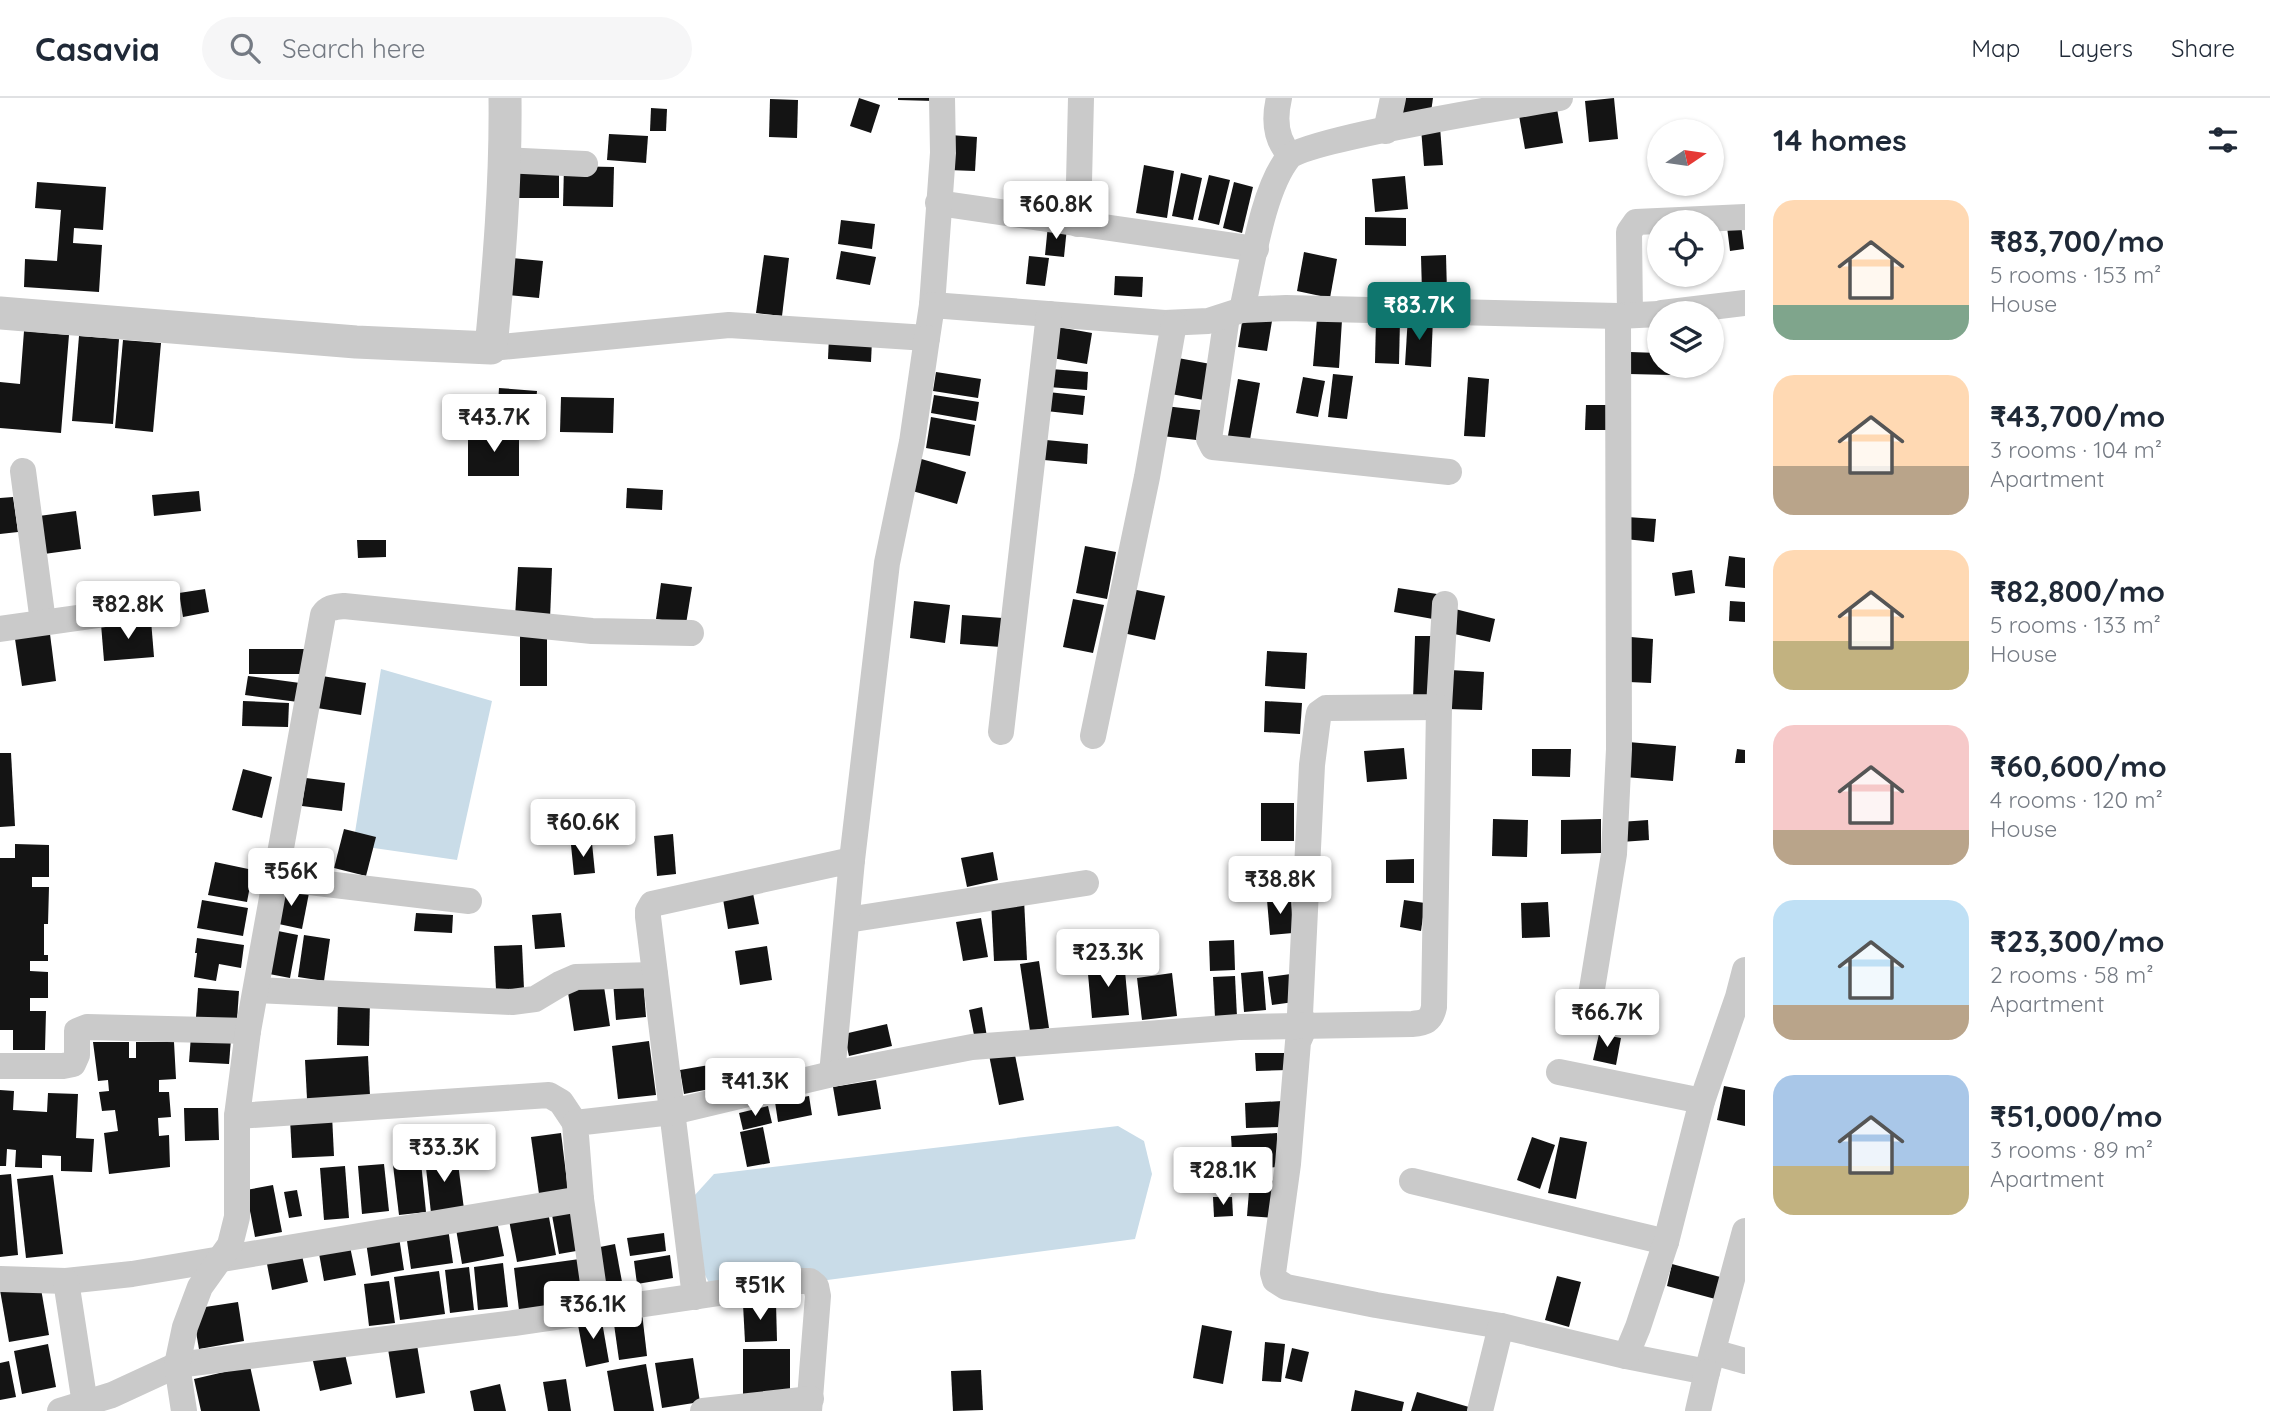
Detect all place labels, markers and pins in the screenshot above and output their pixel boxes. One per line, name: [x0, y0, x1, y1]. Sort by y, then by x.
pin: ₹60.8K: [999, 181, 1113, 241]
pin: ₹83.7K: [1362, 282, 1476, 342]
pin: ₹43.7K: [437, 394, 551, 454]
pin: ₹82.8K: [71, 582, 185, 641]
pin: ₹60.6K: [526, 800, 640, 859]
pin: ₹56K: [250, 848, 332, 908]
pin: ₹38.8K: [1223, 856, 1337, 916]
pin: ₹23.3K: [1051, 930, 1165, 989]
pin: ₹66.7K: [1550, 990, 1664, 1049]
pin: ₹41.3K: [698, 1058, 812, 1118]
pin: ₹33.3K: [387, 1124, 501, 1184]
pin: ₹28.1K: [1166, 1148, 1280, 1207]
pin: ₹51K: [719, 1262, 801, 1322]
pin: ₹36.1K: [536, 1282, 650, 1341]

